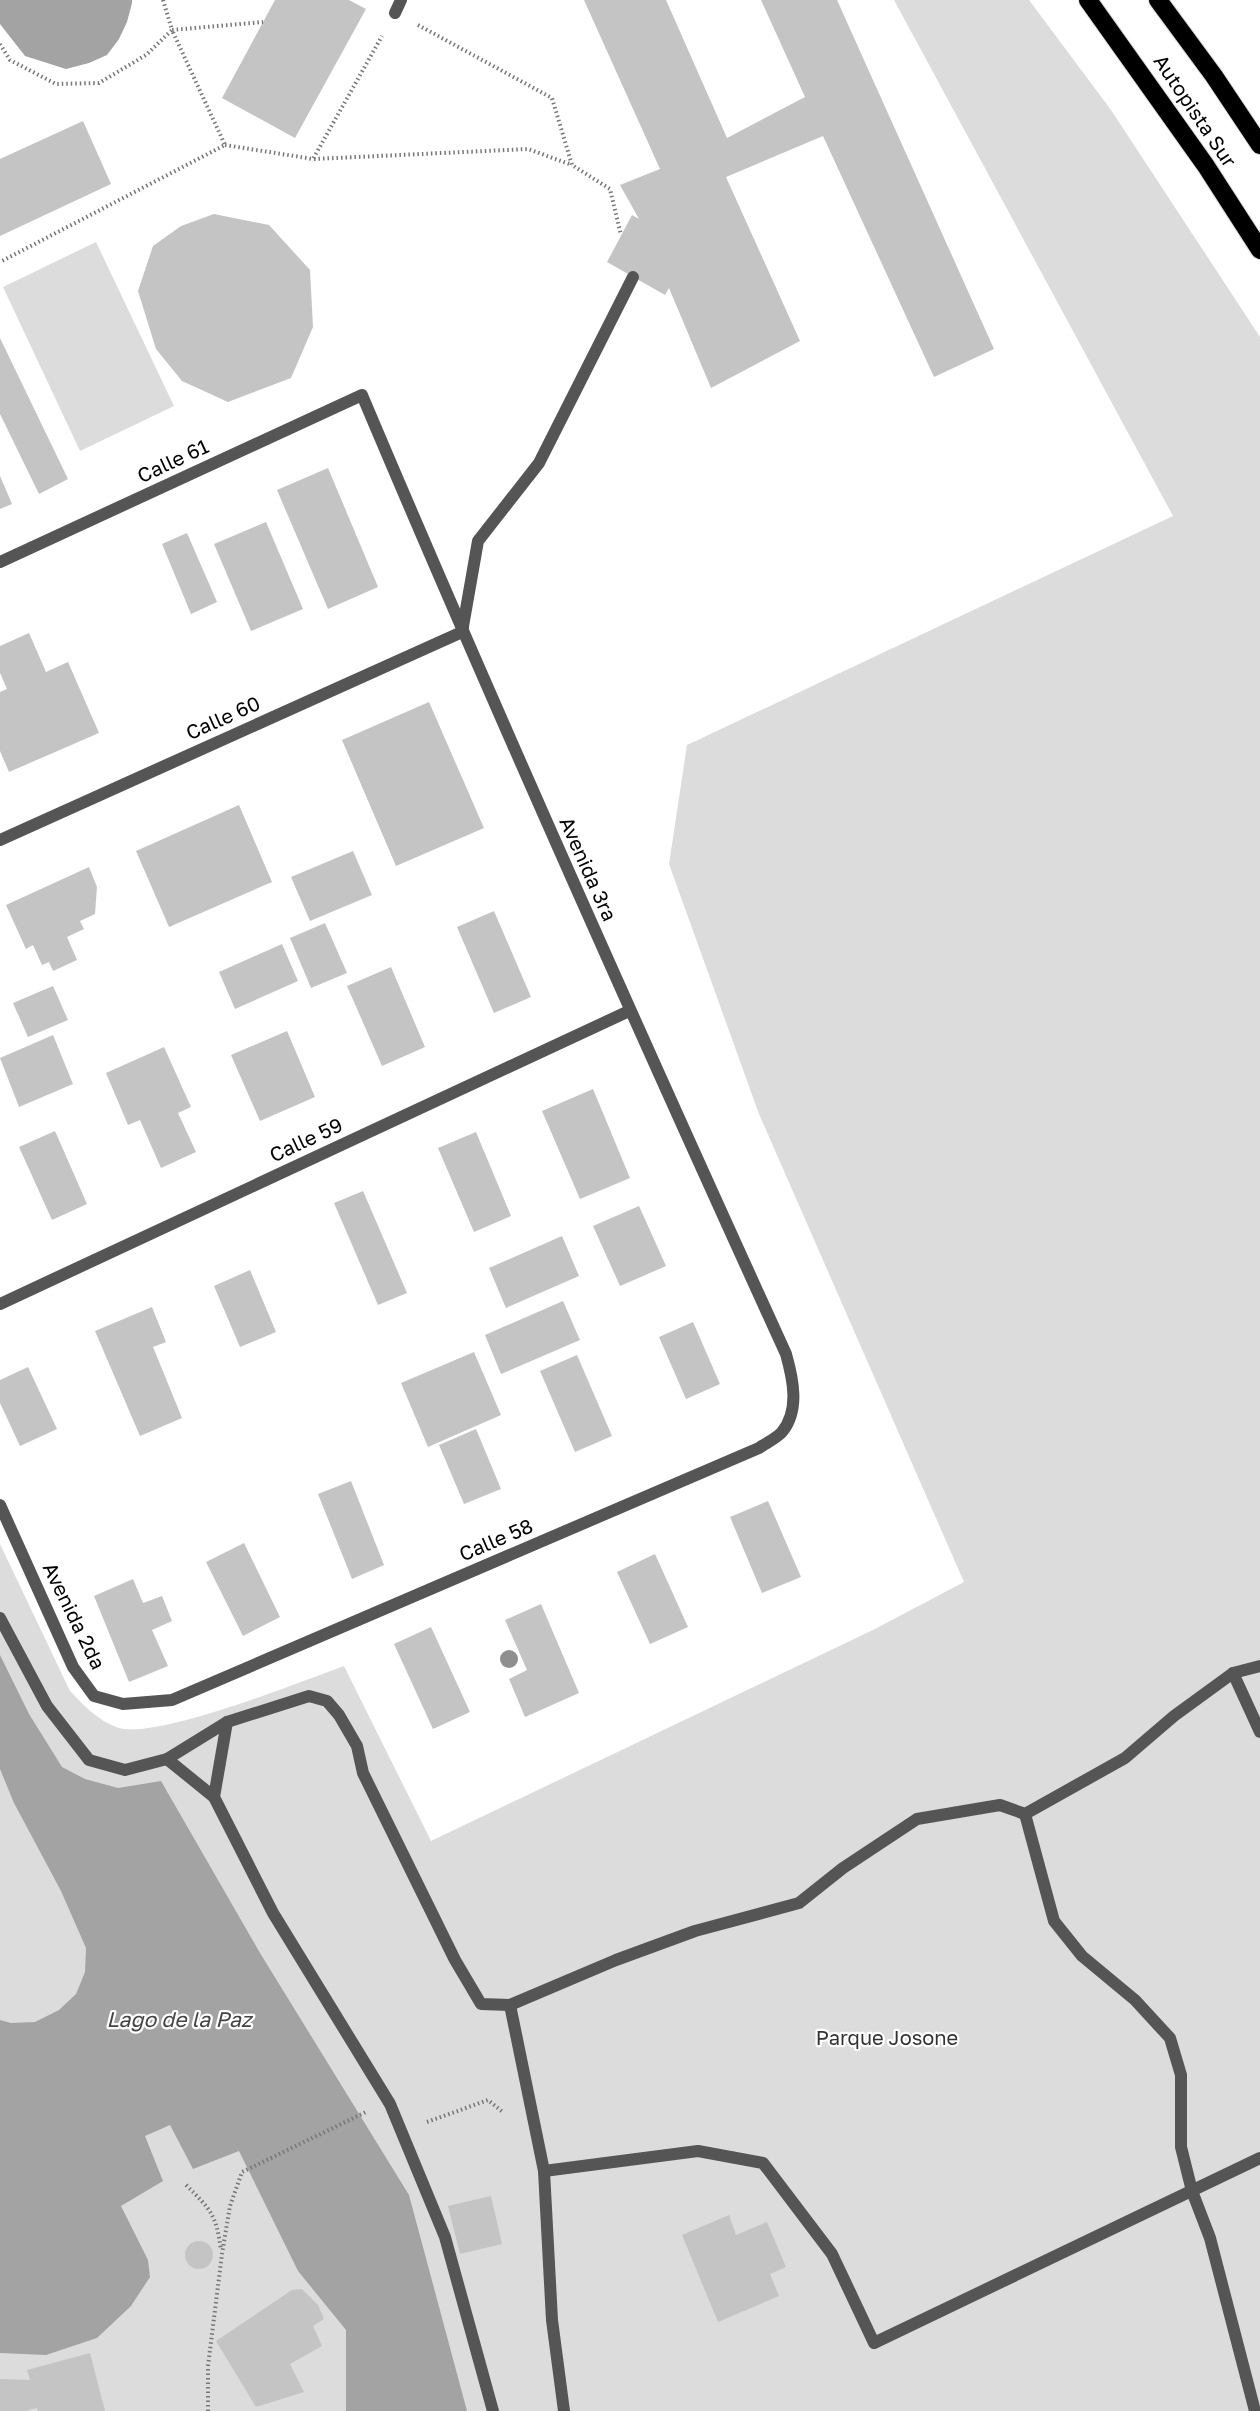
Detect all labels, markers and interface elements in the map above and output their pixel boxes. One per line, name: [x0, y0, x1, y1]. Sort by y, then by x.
street label: Autopista Sur: [1149, 50, 1242, 171]
street label: Calle 61: [133, 433, 212, 487]
street label: Calle 60: [182, 690, 263, 744]
street label: Avenida 3ra: [555, 813, 623, 924]
street label: Calle 59: [265, 1112, 346, 1166]
street label: Calle 58: [455, 1513, 536, 1565]
street label: Avenida 2da: [39, 1558, 111, 1673]
water label: Lago de la Paz: [106, 2006, 254, 2032]
park label: Parque Josone: [816, 2025, 958, 2049]

